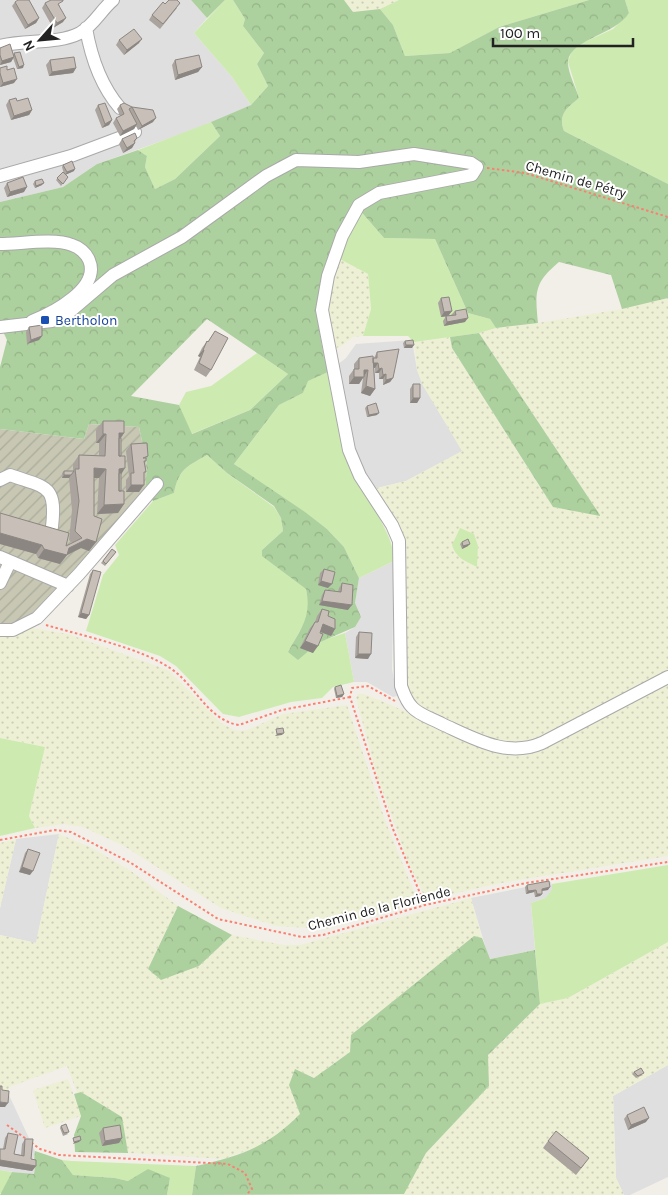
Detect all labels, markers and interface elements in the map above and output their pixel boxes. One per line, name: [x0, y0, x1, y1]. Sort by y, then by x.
north arrow: [15, 15, 65, 65]
scale bar: [493, 15, 633, 47]
text: 100 m: [500, 24, 540, 42]
text: N: [19, 37, 39, 54]
street label: Chemin de Pétry: [524, 157, 629, 202]
place label: Bertholon: [55, 312, 117, 329]
marker: Bertholon: [39, 314, 51, 326]
street label: Chemin de la Floriende: [306, 883, 452, 934]

